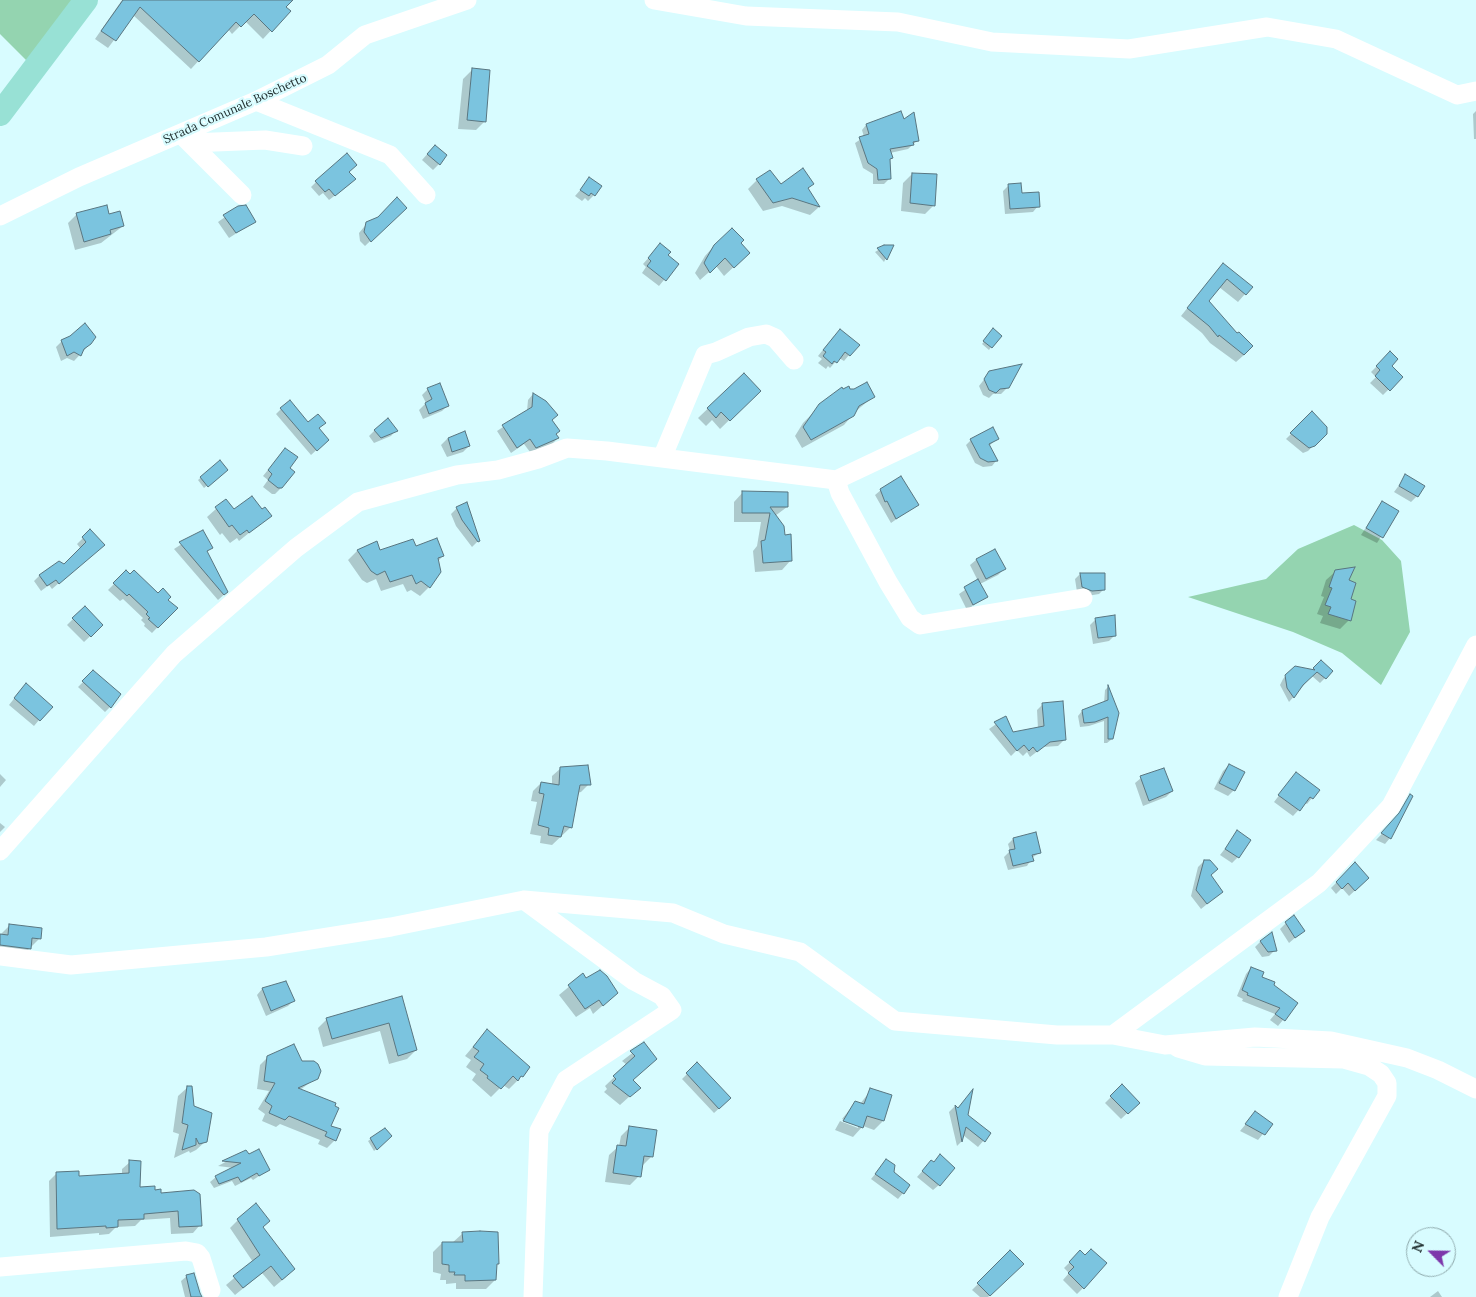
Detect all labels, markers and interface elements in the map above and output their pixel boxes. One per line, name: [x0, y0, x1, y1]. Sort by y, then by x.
street label: Strada Comunale Boschetto: [161, 71, 309, 147]
north arrow: [1406, 1227, 1456, 1277]
text: N: [1408, 1238, 1429, 1255]

